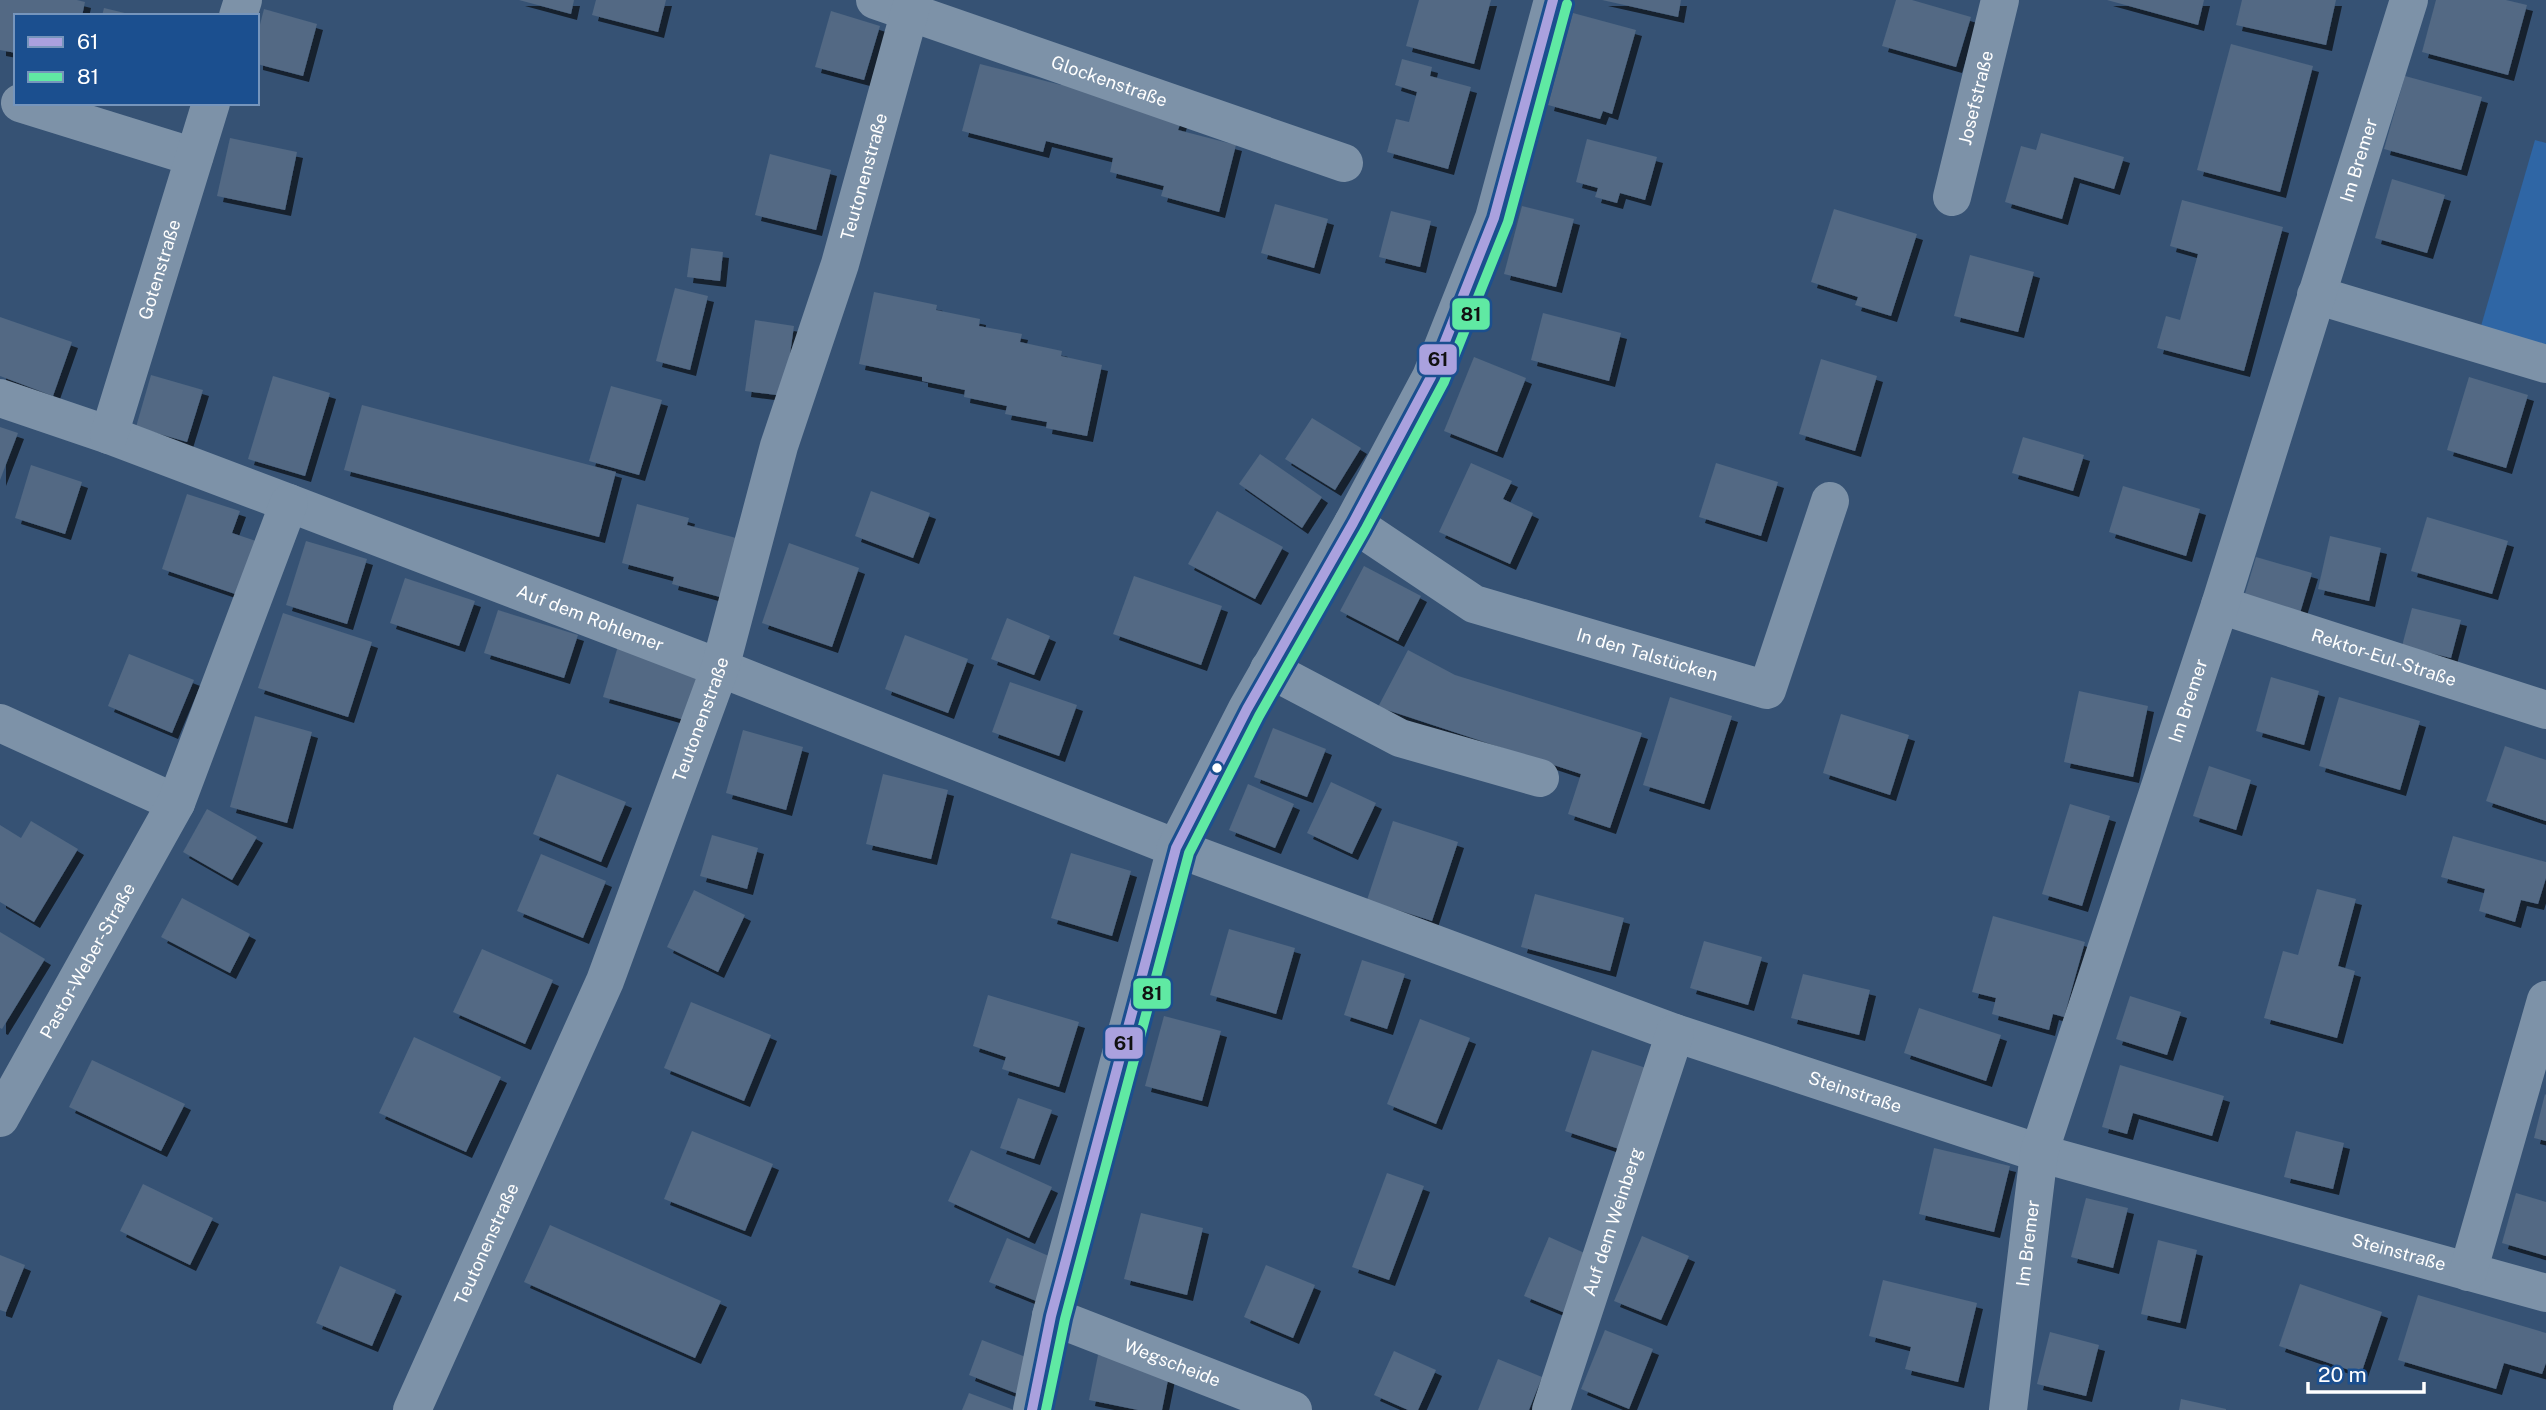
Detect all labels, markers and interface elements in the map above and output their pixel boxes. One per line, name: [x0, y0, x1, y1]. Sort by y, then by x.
legend: [14, 14, 259, 105]
text: 61: [77, 29, 99, 54]
street label: Josefstraße: [1954, 48, 1997, 147]
street label: Glockenstraße: [1048, 51, 1170, 111]
text: 81: [77, 64, 99, 89]
street label: Teutonenstraße: [836, 111, 891, 243]
street label: Im Bremer: [2335, 115, 2381, 205]
street label: Gotenstraße: [134, 217, 185, 322]
line badge: 81: [1451, 297, 1491, 331]
text: 81: [1461, 303, 1481, 325]
line badge: 61: [1418, 343, 1458, 376]
text: 61: [1428, 348, 1448, 370]
street label: Auf dem Rohlemer: [514, 580, 667, 655]
street label: In den Talstücken: [1574, 624, 1720, 685]
street label: Rektor-Eul-Straße: [2309, 624, 2459, 690]
street label: Teutonenstraße: [668, 655, 732, 785]
street label: Im Bremer: [2164, 656, 2211, 745]
unlabelled marker: [1210, 761, 1224, 775]
street label: Pastor-Weber-Straße: [36, 879, 139, 1042]
line badge: 81: [1132, 977, 1172, 1010]
text: 81: [1142, 982, 1162, 1004]
line badge: 61: [1104, 1026, 1144, 1060]
text: 61: [1114, 1032, 1134, 1054]
street label: Steinstraße: [1806, 1067, 1905, 1117]
street label: Auf dem Weinberg: [1578, 1145, 1647, 1299]
street label: Teutonenstraße: [450, 1180, 523, 1308]
street label: Im Bremer: [2012, 1199, 2043, 1288]
street label: Steinstraße: [2349, 1229, 2448, 1275]
street label: Wegscheide: [1121, 1334, 1224, 1391]
scale bar: [2308, 1350, 2424, 1394]
text: 20 m: [2318, 1362, 2367, 1387]

